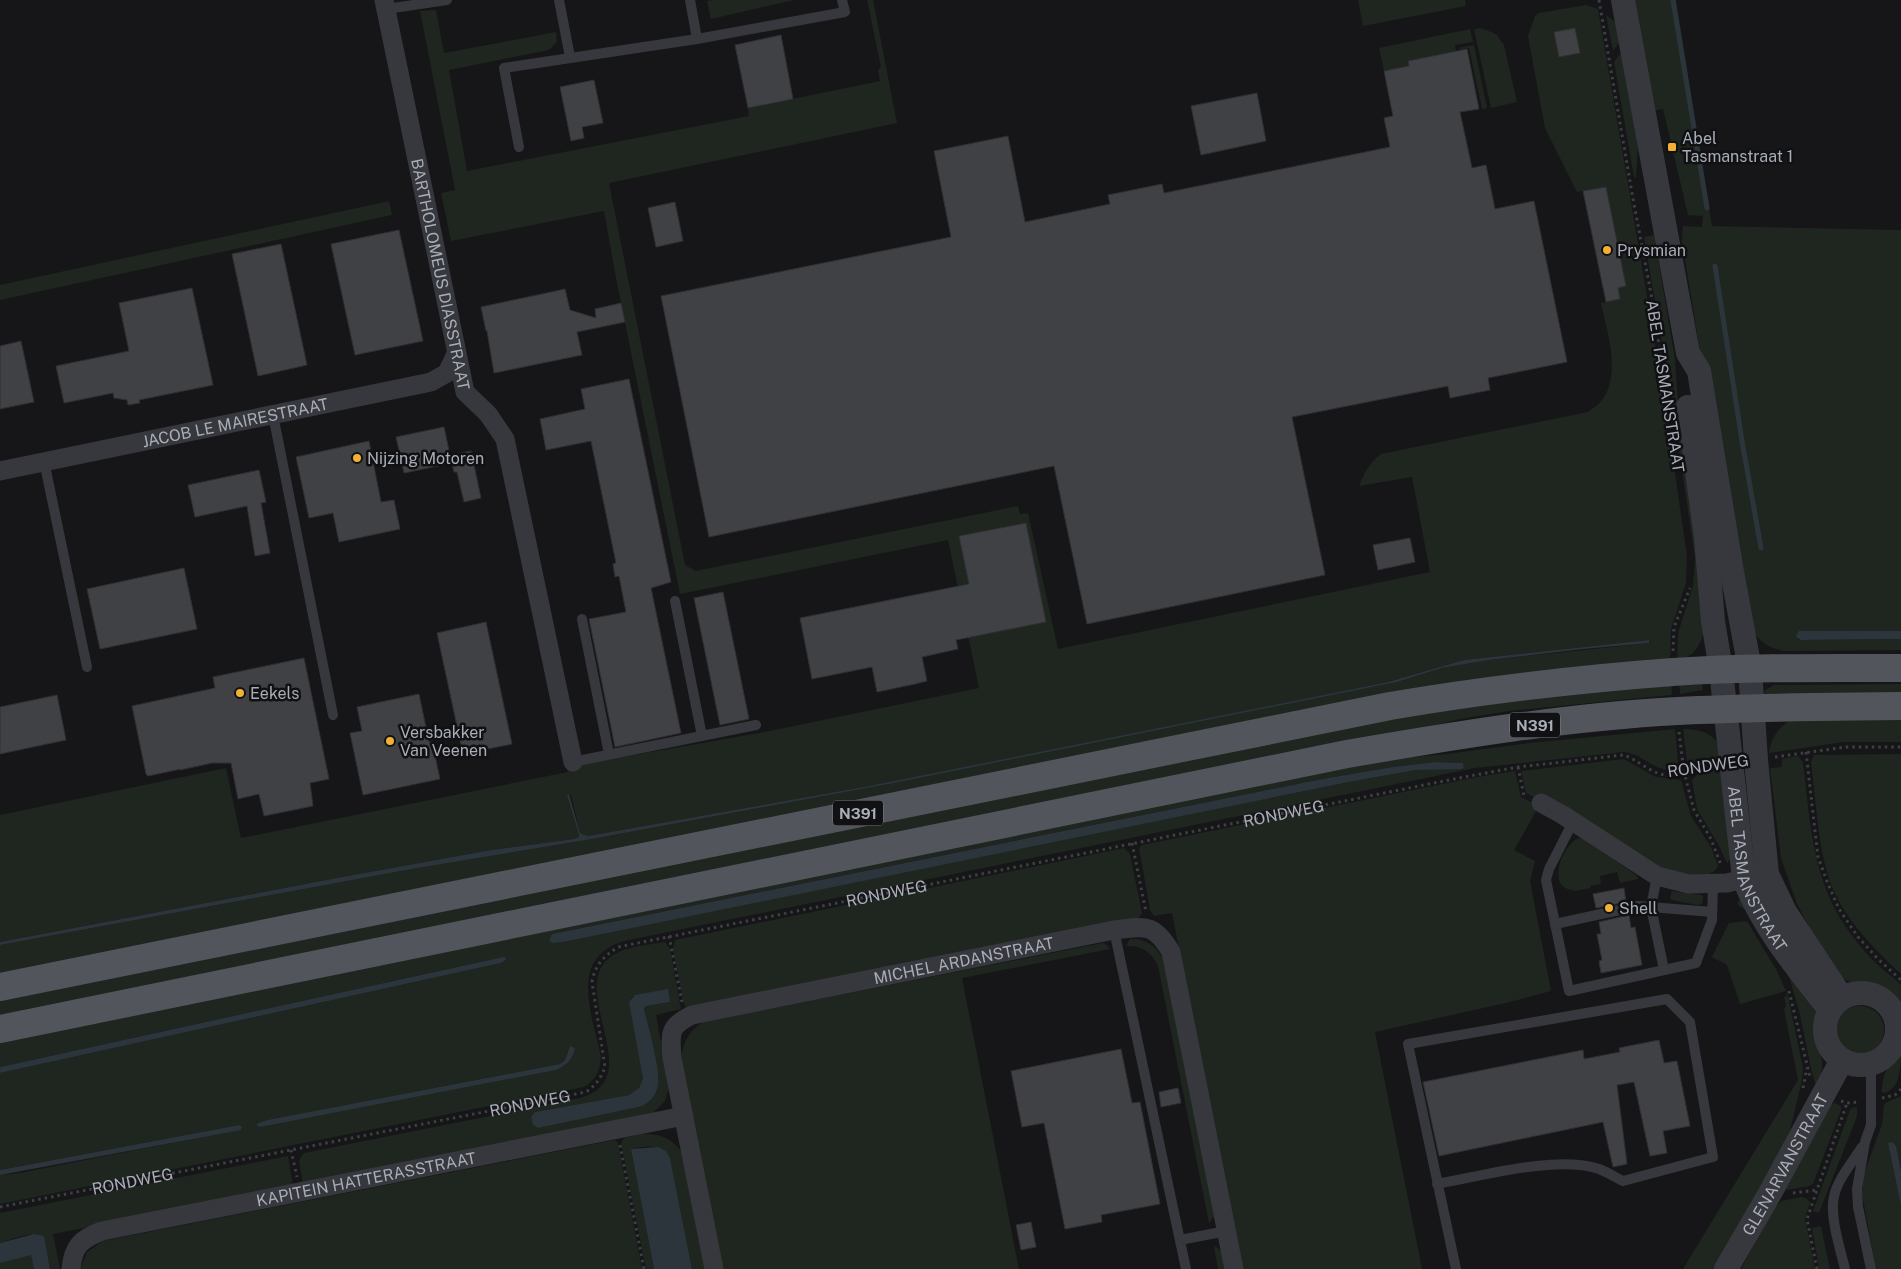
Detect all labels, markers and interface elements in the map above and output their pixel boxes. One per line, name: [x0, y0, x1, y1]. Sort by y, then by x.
place label: Abel Tasmanstraat 1: [1682, 129, 1793, 166]
marker: Abel Tasmanstraat 1: [1666, 141, 1678, 153]
street label: BARTHOLOMEUS DIASSTRAAT: [407, 157, 474, 392]
place label: Prysmian: [1617, 241, 1686, 260]
marker: Prysmian: [1601, 244, 1613, 256]
street label: ABEL TASMANSTRAAT: [1642, 298, 1688, 474]
street label: JACOB LE MAIRESTRAAT: [140, 394, 330, 451]
place label: Nijzing Motoren: [367, 449, 484, 468]
marker: Nijzing Motoren: [351, 452, 363, 464]
place label: Eekels: [250, 684, 299, 703]
marker: Eekels: [234, 687, 246, 699]
road number: N391: [1510, 712, 1560, 738]
place label: Versbakker Van Veenen: [400, 723, 487, 760]
marker: Versbakker Van Veenen: [384, 735, 396, 747]
street label: RONDWEG: [1666, 751, 1750, 781]
street label: ABEL TASMANSTRAAT: [1724, 785, 1792, 955]
street label: RONDWEG: [1241, 796, 1326, 831]
road number: N391: [833, 800, 883, 826]
street label: RONDWEG: [844, 876, 929, 910]
place label: Shell: [1619, 899, 1658, 918]
marker: Shell: [1603, 902, 1615, 914]
street label: MICHEL ARDANSTRAAT: [872, 933, 1056, 988]
street label: RONDWEG: [488, 1086, 572, 1120]
street label: GLENARVANSTRAAT: [1738, 1090, 1832, 1239]
street label: KAPITEIN HATTERASSTRAAT: [254, 1148, 478, 1210]
street label: RONDWEG: [90, 1164, 175, 1198]

